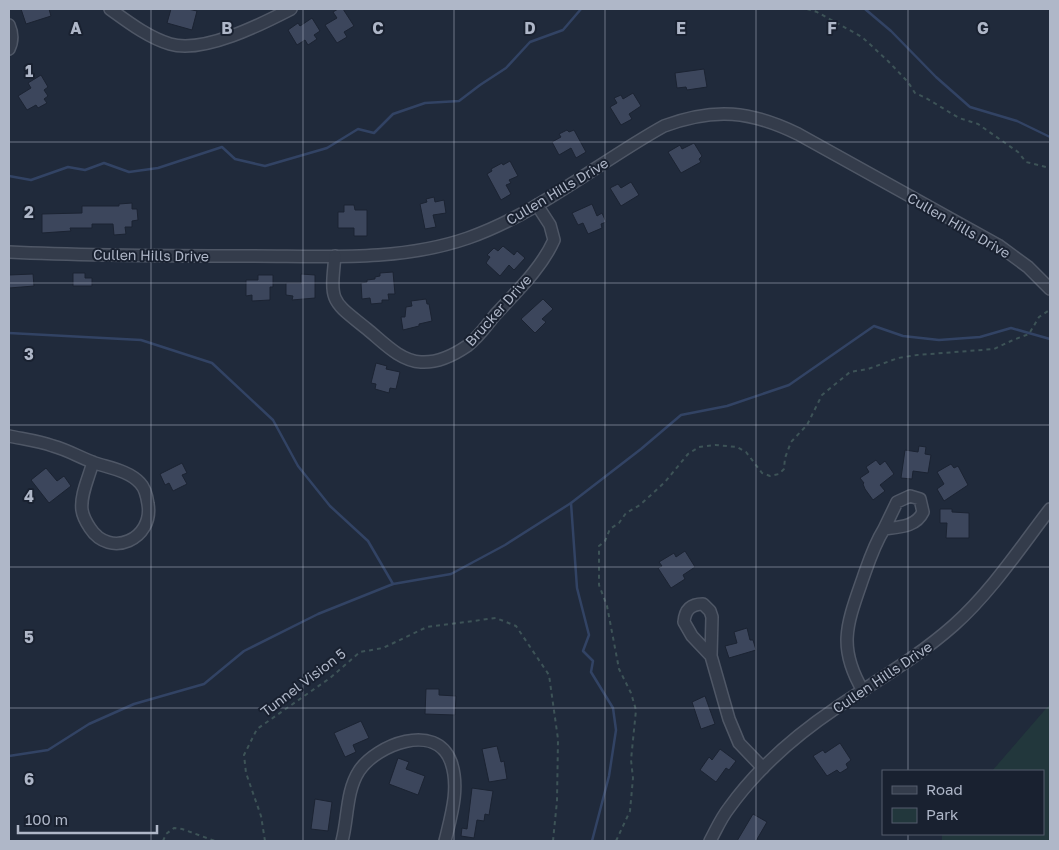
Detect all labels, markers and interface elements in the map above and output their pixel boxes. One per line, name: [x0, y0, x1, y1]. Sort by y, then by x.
text: A: [70, 18, 82, 38]
text: B: [221, 18, 233, 38]
text: C: [372, 18, 384, 38]
text: D: [524, 18, 536, 38]
text: E: [676, 18, 686, 38]
text: F: [827, 18, 837, 38]
text: G: [977, 18, 989, 38]
text: 1: [25, 61, 33, 81]
street label: Cullen Hills Drive: [503, 154, 611, 228]
street label: Cullen Hills Drive: [905, 189, 1013, 261]
text: 2: [24, 202, 34, 222]
street label: Cullen Hills Drive: [93, 245, 209, 265]
street label: Brucker Drive: [461, 271, 535, 349]
text: 3: [24, 344, 34, 364]
text: 4: [24, 486, 34, 506]
text: 5: [24, 627, 34, 647]
street label: Cullen Hills Drive: [829, 638, 935, 716]
street label: Tunnel Vision 5: [257, 644, 349, 720]
text: 6: [24, 769, 34, 789]
legend: [882, 770, 1044, 835]
text: Road: [926, 780, 963, 798]
scale bar: [18, 802, 156, 834]
text: Park: [926, 805, 959, 823]
text: 100 m: [25, 810, 68, 828]

